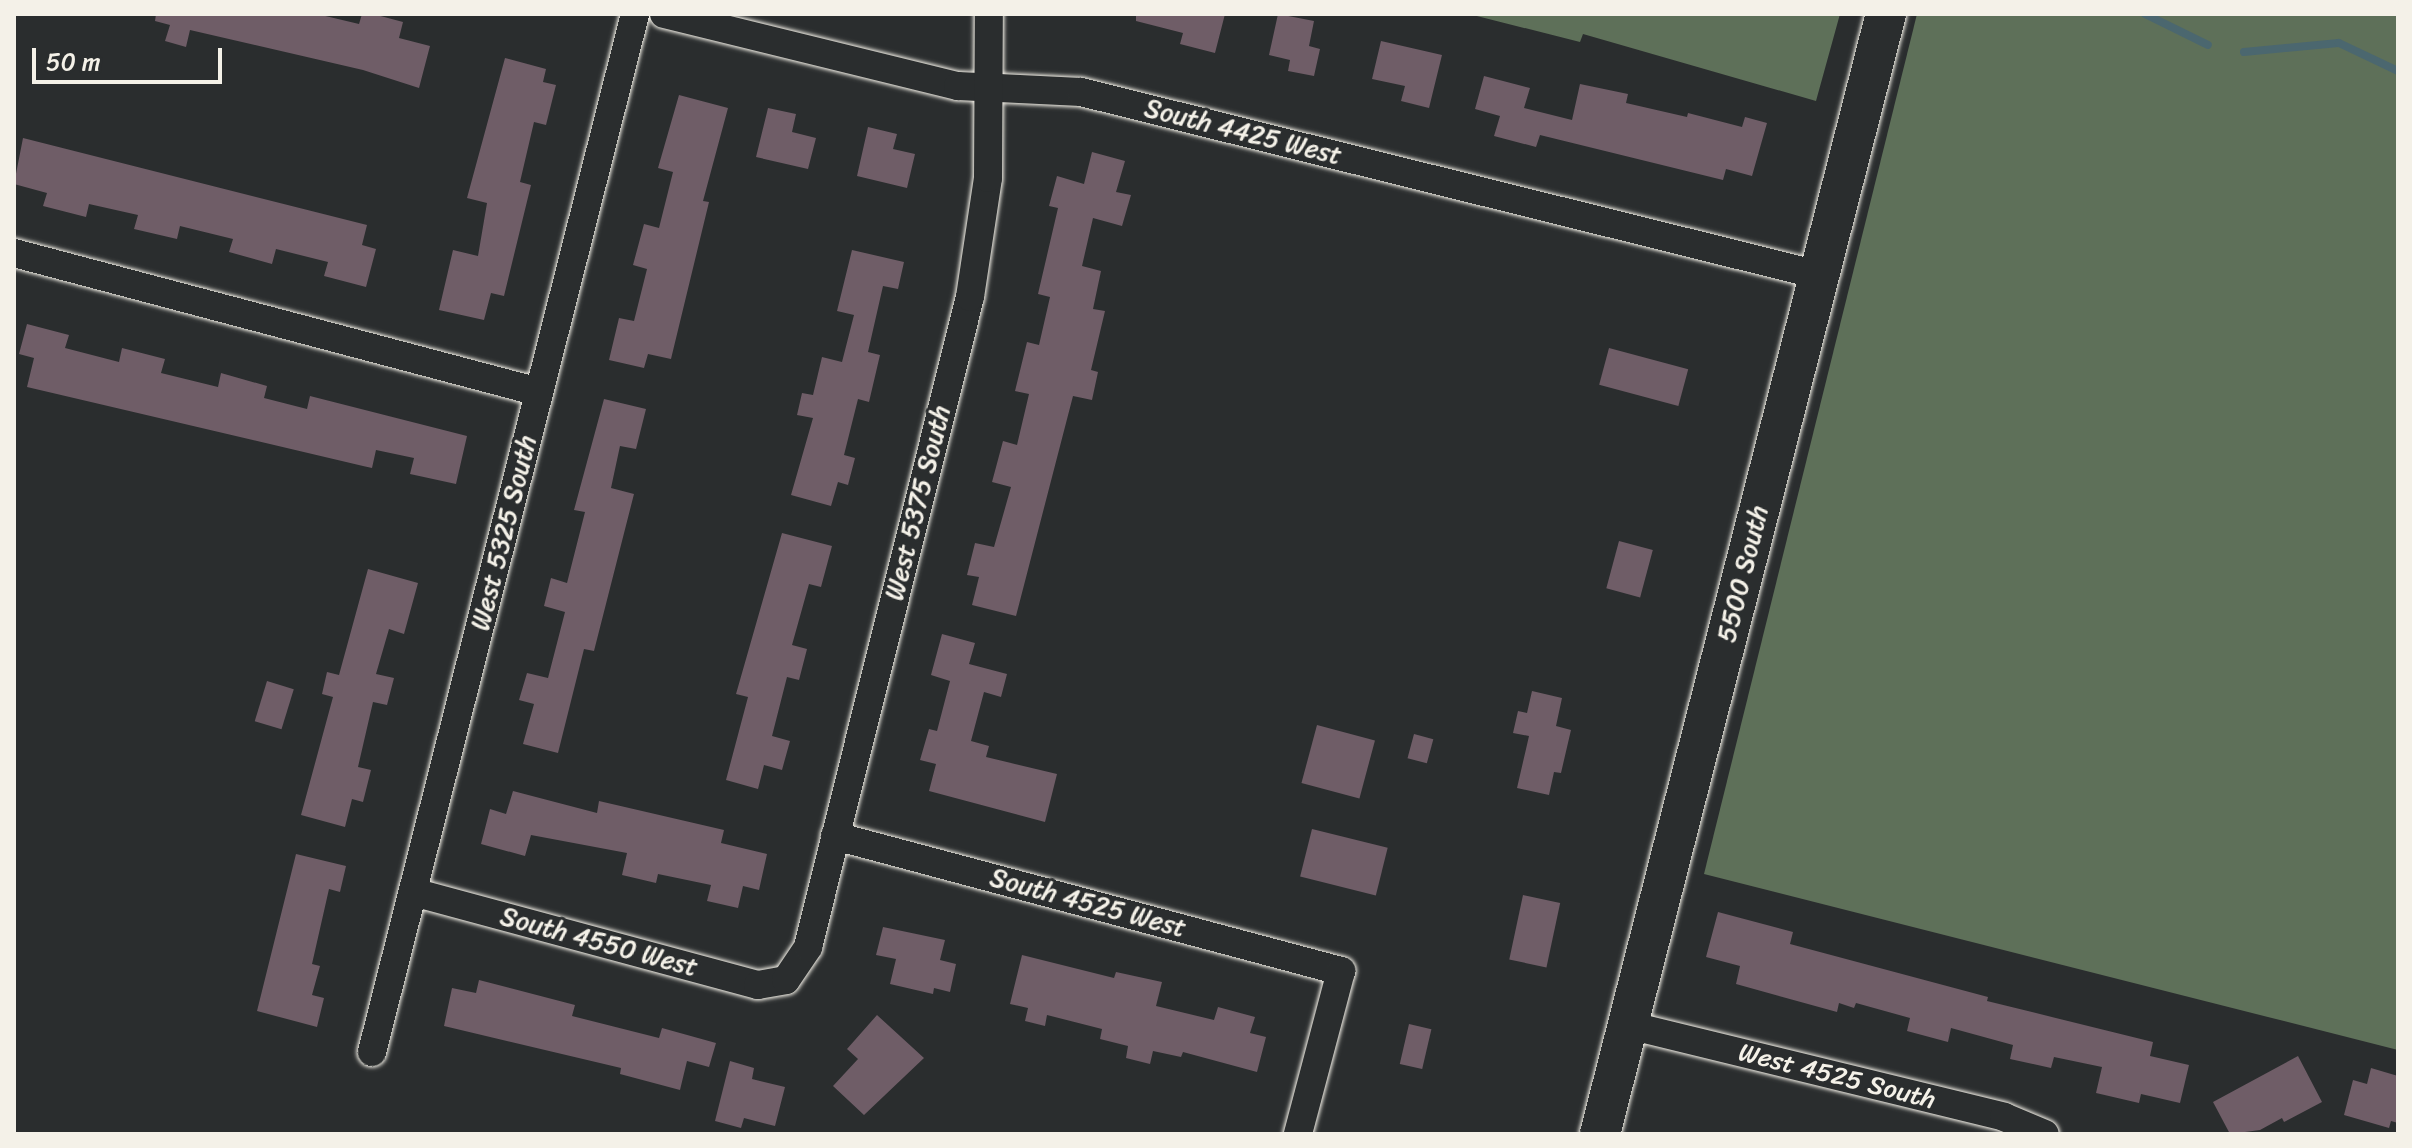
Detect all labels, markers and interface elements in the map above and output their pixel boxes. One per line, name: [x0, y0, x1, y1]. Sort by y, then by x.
scale bar: [36, 32, 226, 82]
text: 50 m: [46, 41, 101, 83]
street label: South 4425 West: [1141, 92, 1345, 172]
street label: West 5375 South: [879, 402, 957, 604]
street label: West 5325 South: [465, 432, 543, 634]
street label: 5500 South: [1711, 502, 1775, 646]
street label: South 4525 West: [987, 862, 1189, 944]
street label: South 4550 West: [497, 901, 701, 983]
street label: West 4525 South: [1735, 1036, 1939, 1116]

